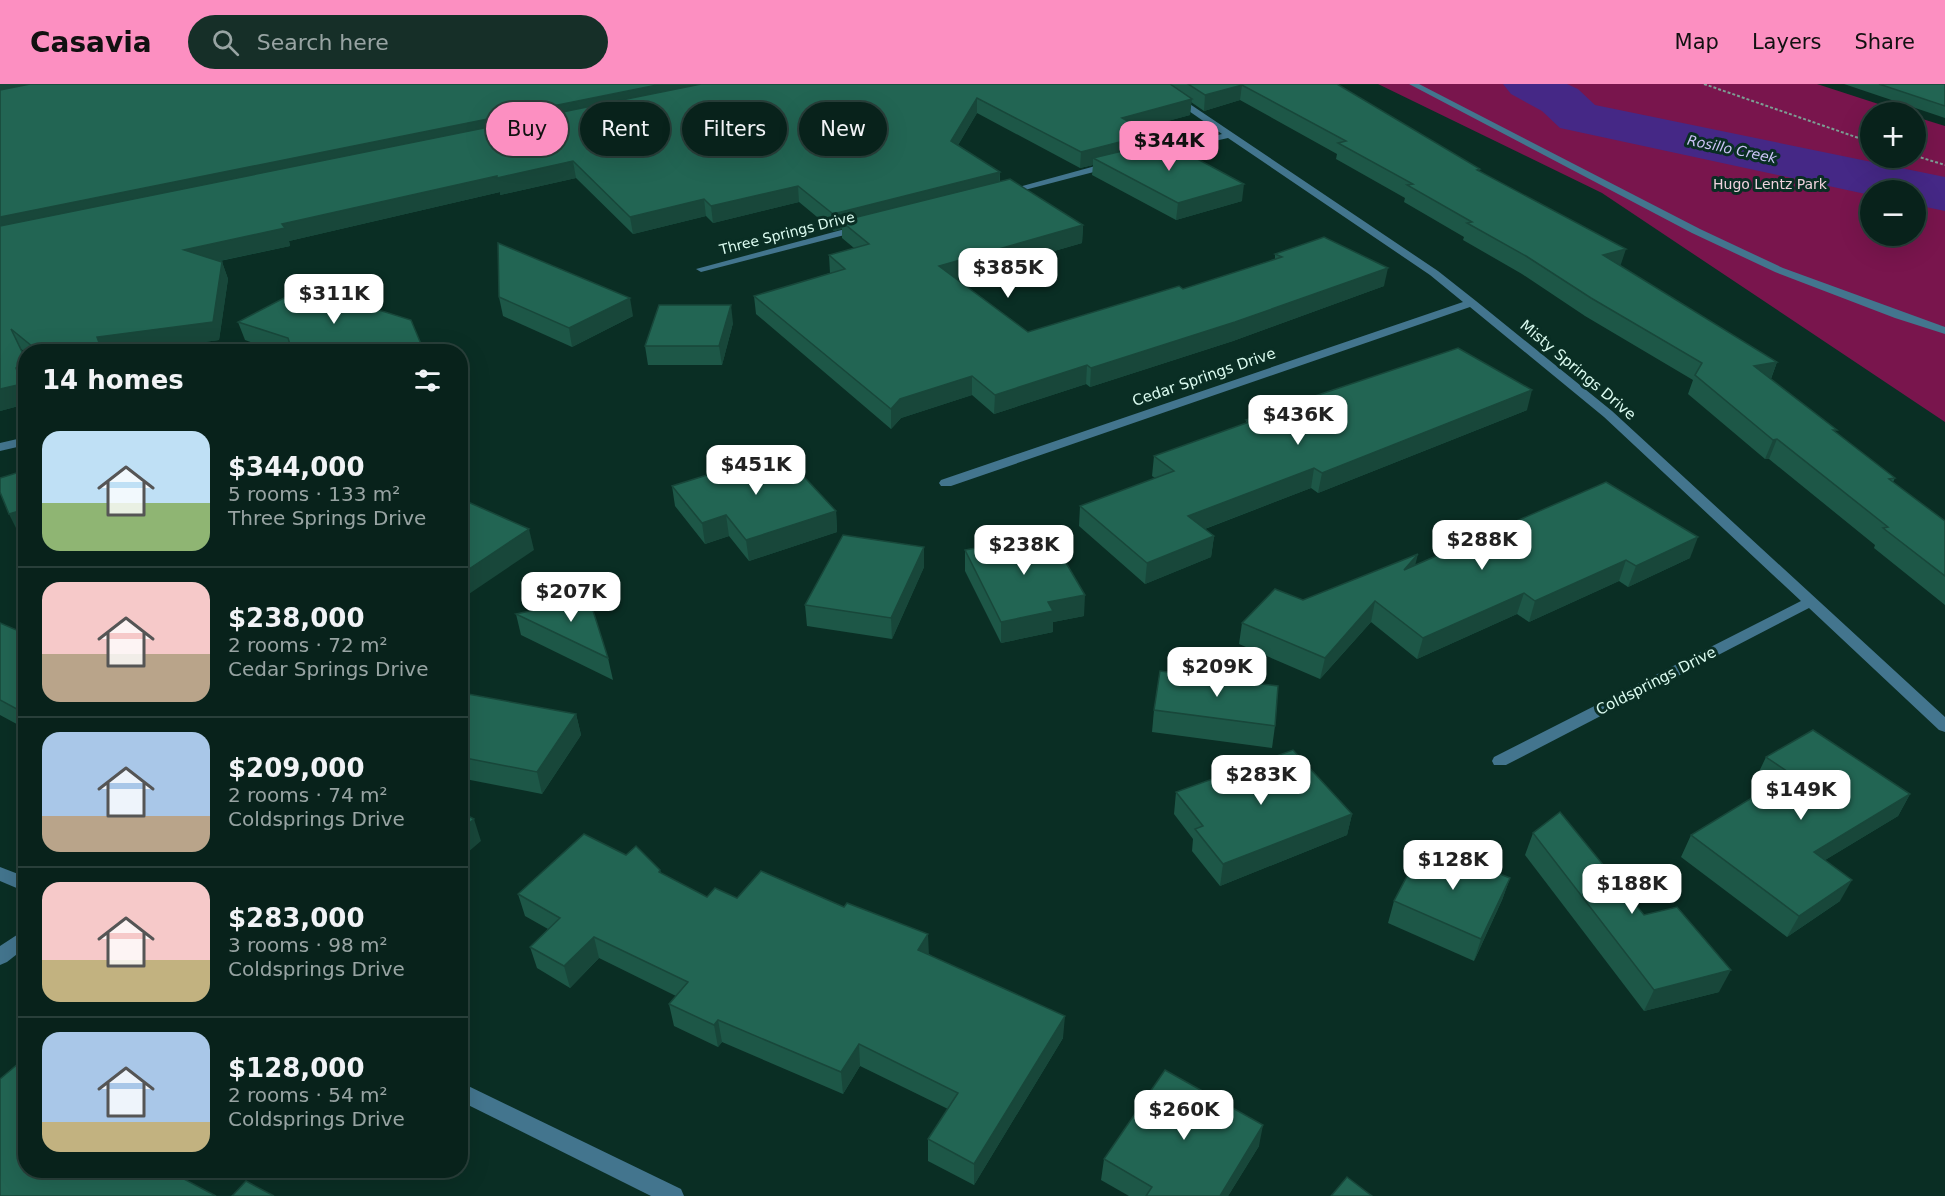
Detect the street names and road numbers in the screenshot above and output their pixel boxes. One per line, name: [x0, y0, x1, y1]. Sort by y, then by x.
street label: Three Springs Drive: [717, 208, 856, 258]
street label: Misty Springs Drive: [1517, 316, 1639, 424]
street label: Cedar Springs Drive: [1130, 344, 1278, 410]
street label: Coldsprings Drive: [1593, 643, 1719, 719]

